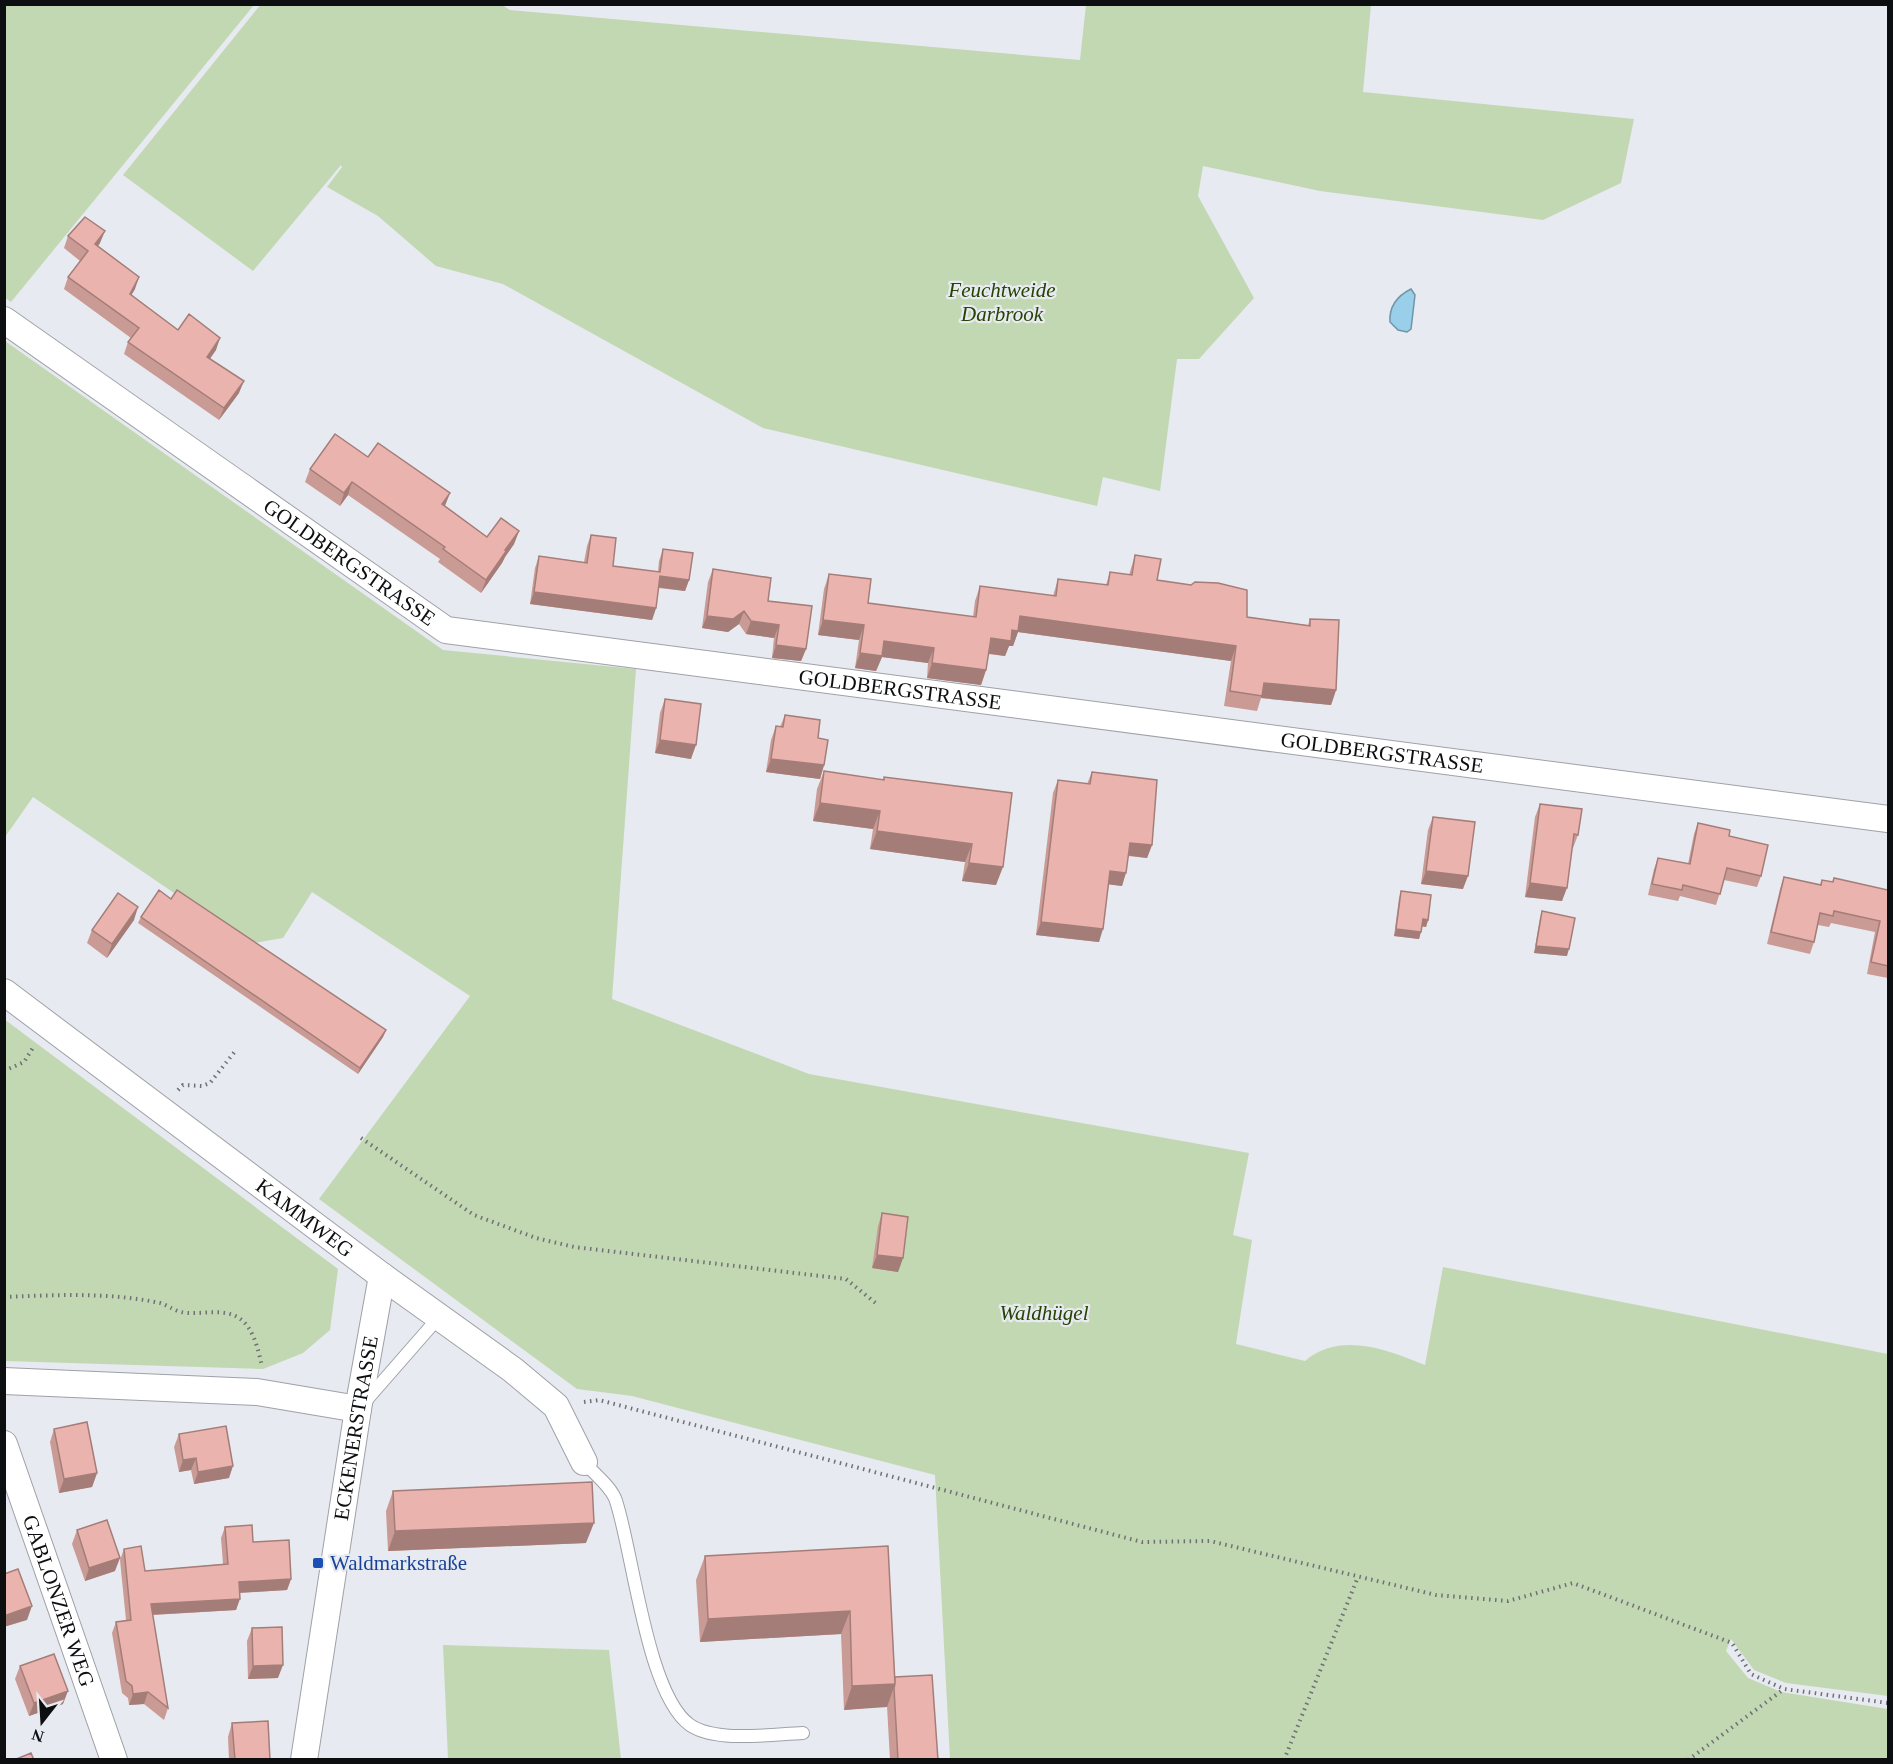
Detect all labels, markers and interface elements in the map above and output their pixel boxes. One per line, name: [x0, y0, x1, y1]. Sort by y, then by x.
park label: Feuchtweide Darbrook: [947, 278, 1056, 326]
street label: GOLDBERGSTRASSE: [259, 494, 440, 631]
street label: GOLDBERGSTRASSE: [797, 664, 1003, 715]
street label: GOLDBERGSTRASSE: [1279, 728, 1485, 778]
street label: KAMMWEG: [251, 1174, 358, 1262]
park label: Waldhügel: [999, 1301, 1089, 1325]
street label: ECKENERSTRASSE: [329, 1334, 383, 1522]
street label: GABLONZER WEG: [18, 1512, 99, 1690]
place label: Waldmarkstraße: [330, 1551, 467, 1575]
marker: Waldmarkstraße: [311, 1556, 325, 1570]
north arrow: [12, 1692, 72, 1752]
text: N: [29, 1726, 46, 1746]

